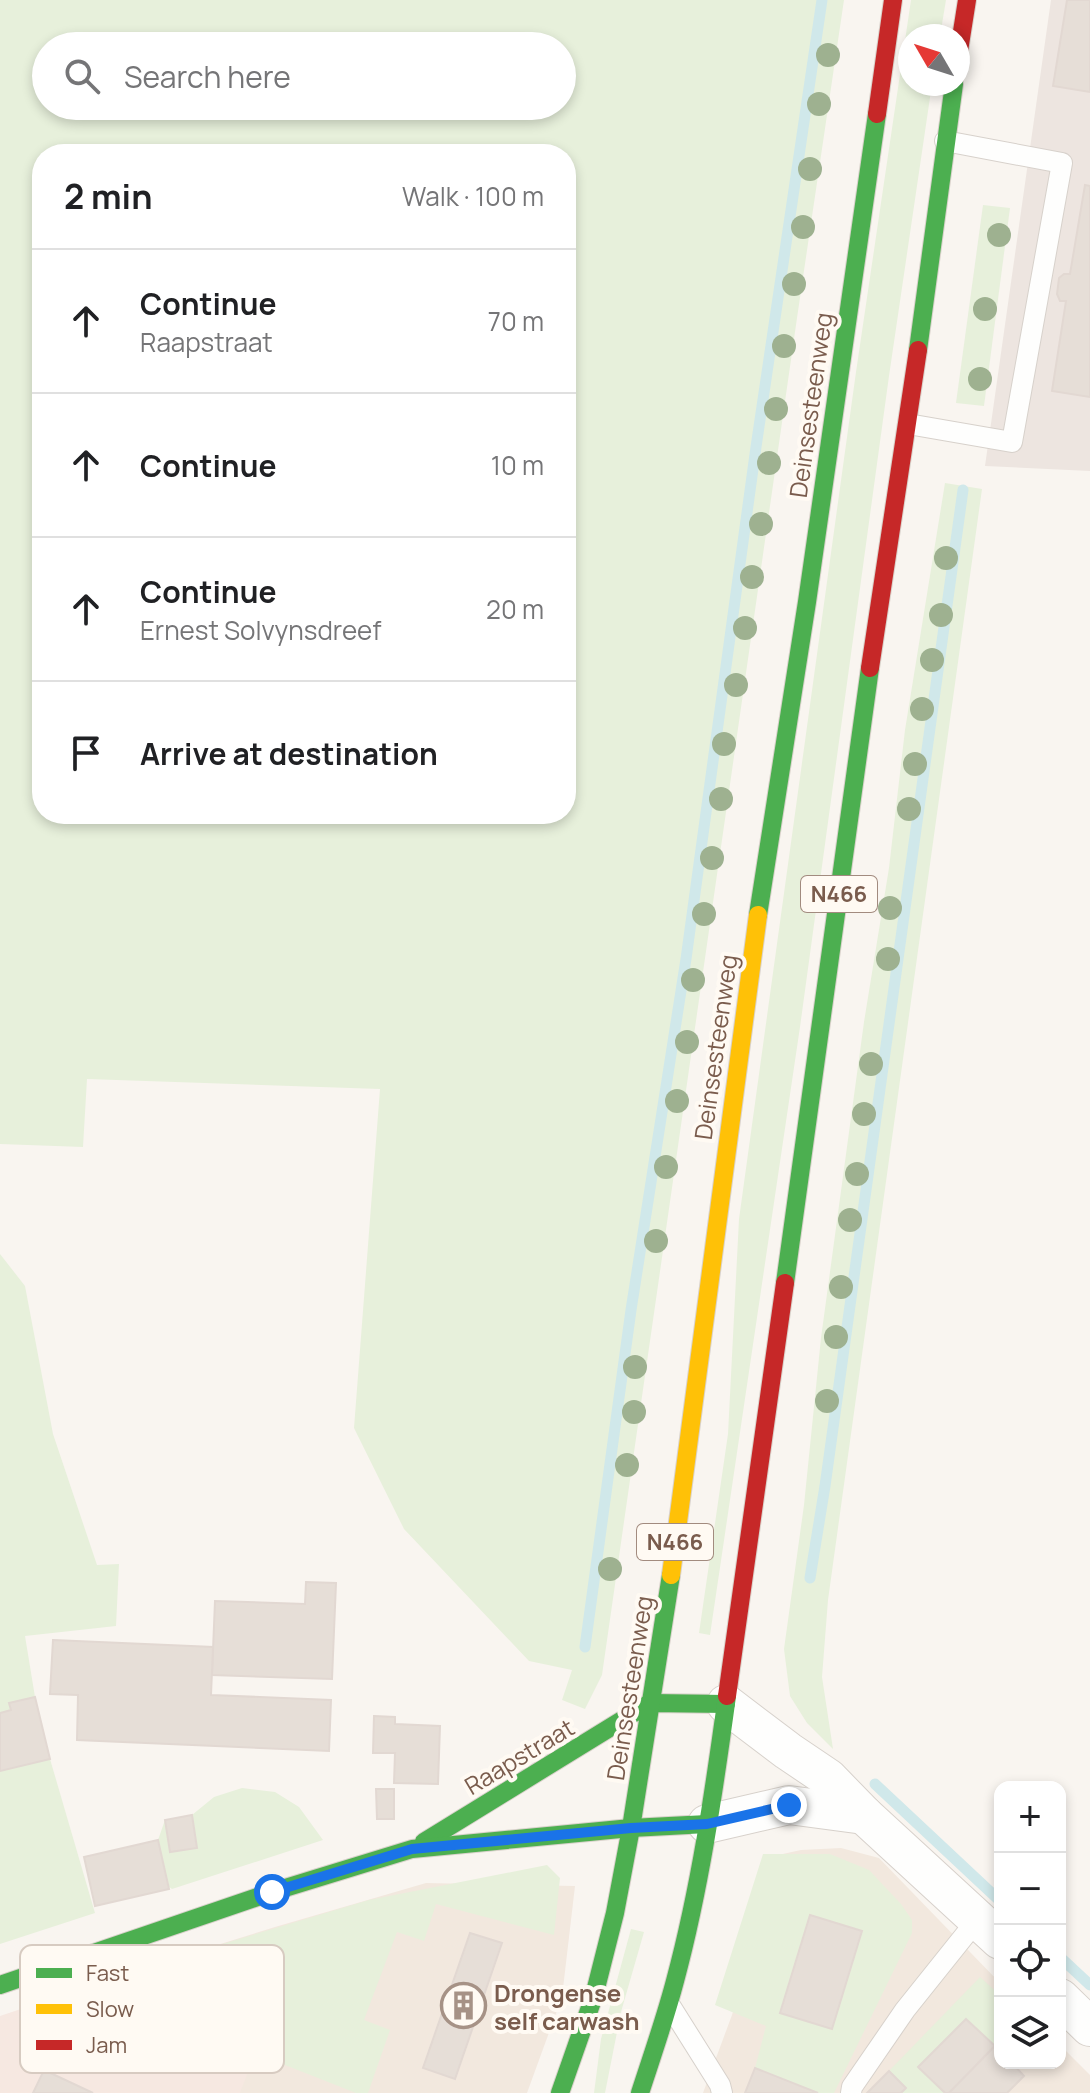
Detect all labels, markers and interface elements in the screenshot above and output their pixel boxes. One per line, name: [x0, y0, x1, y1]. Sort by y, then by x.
north arrow: [898, 24, 970, 96]
search box: [32, 32, 576, 120]
icon: search: [60, 54, 104, 98]
text: Search here: [124, 56, 291, 97]
text: 2 min: [64, 173, 152, 219]
text: Walk · 100 m: [402, 178, 544, 214]
text: Continue: [140, 283, 276, 324]
icon: ahead: [64, 299, 108, 343]
text: 70 m: [488, 303, 544, 339]
street label: Deinsesteenweg: [781, 310, 839, 500]
text: Raapstraat: [140, 324, 273, 360]
icon: ahead: [64, 443, 108, 487]
text: Continue: [140, 445, 276, 486]
text: 10 m: [491, 447, 544, 483]
text: Continue: [140, 571, 276, 612]
icon: ahead: [64, 587, 108, 631]
text: 20 m: [486, 591, 544, 627]
text: Ernest Solvynsdreef: [140, 612, 382, 648]
icon: arrive: [64, 731, 108, 775]
text: Arrive at destination: [140, 733, 438, 774]
road number: N466: [801, 876, 877, 912]
street label: Deinsesteenweg: [686, 952, 744, 1142]
road number: N466: [637, 1524, 713, 1560]
street label: Deinsesteenweg: [598, 1593, 660, 1783]
street label: Raapstraat: [458, 1710, 580, 1802]
map controls: [994, 1781, 1066, 2069]
button: +: [994, 1781, 1066, 1853]
route end: [771, 1787, 807, 1823]
button: −: [994, 1853, 1066, 1925]
route start: [254, 1874, 290, 1910]
button: locate: [994, 1925, 1066, 1997]
legend: [20, 1945, 284, 2073]
text: Fast: [86, 1958, 129, 1988]
place label: Drongense self carwash: [494, 1976, 639, 2037]
building icon: Drongense self carwash: [439, 1982, 487, 2030]
text: Slow: [86, 1994, 134, 2024]
button: layers: [994, 1997, 1066, 2069]
text: Jam: [86, 2030, 127, 2060]

